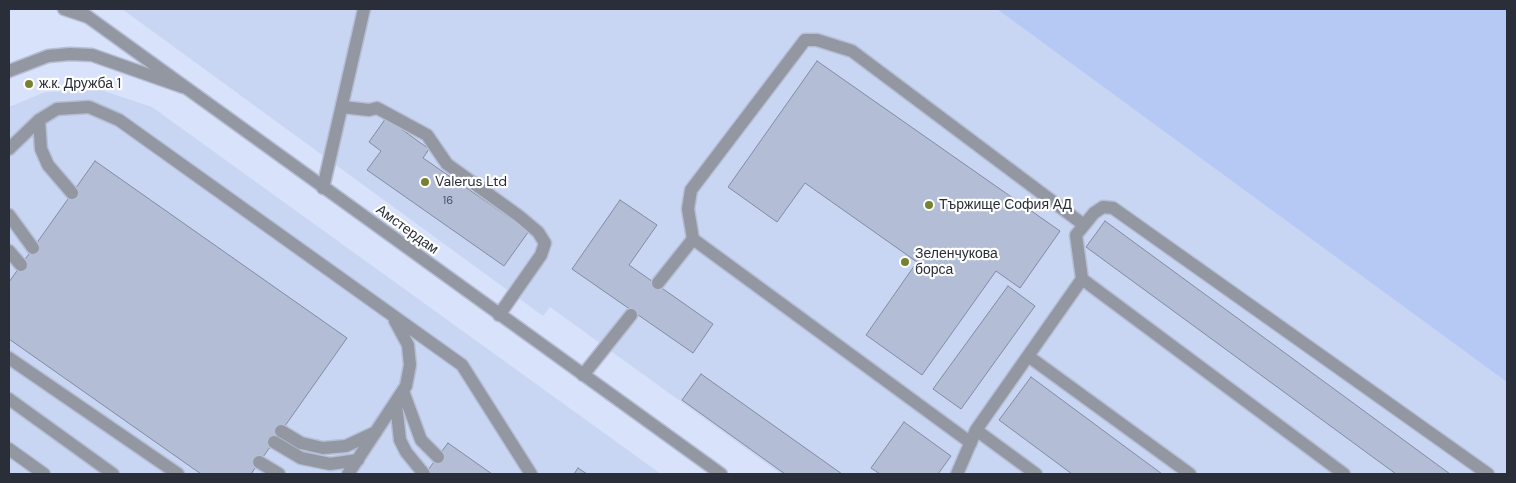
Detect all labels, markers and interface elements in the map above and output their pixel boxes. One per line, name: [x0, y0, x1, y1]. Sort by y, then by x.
place label: ж.к. Дружба 1: [39, 76, 121, 92]
marker: ж.к. Дружба 1: [23, 78, 35, 90]
place label: Valerus Ltd: [435, 174, 507, 190]
marker: Valerus Ltd: [419, 176, 431, 188]
house number: 16: [443, 194, 453, 208]
place label: Тържище София АД: [939, 197, 1072, 213]
marker: Тържище София АД: [923, 199, 935, 211]
street label: Амстердам: [373, 202, 441, 258]
place label: Зеленчукова борса: [915, 246, 998, 278]
marker: Зеленчукова борса: [899, 256, 911, 268]

